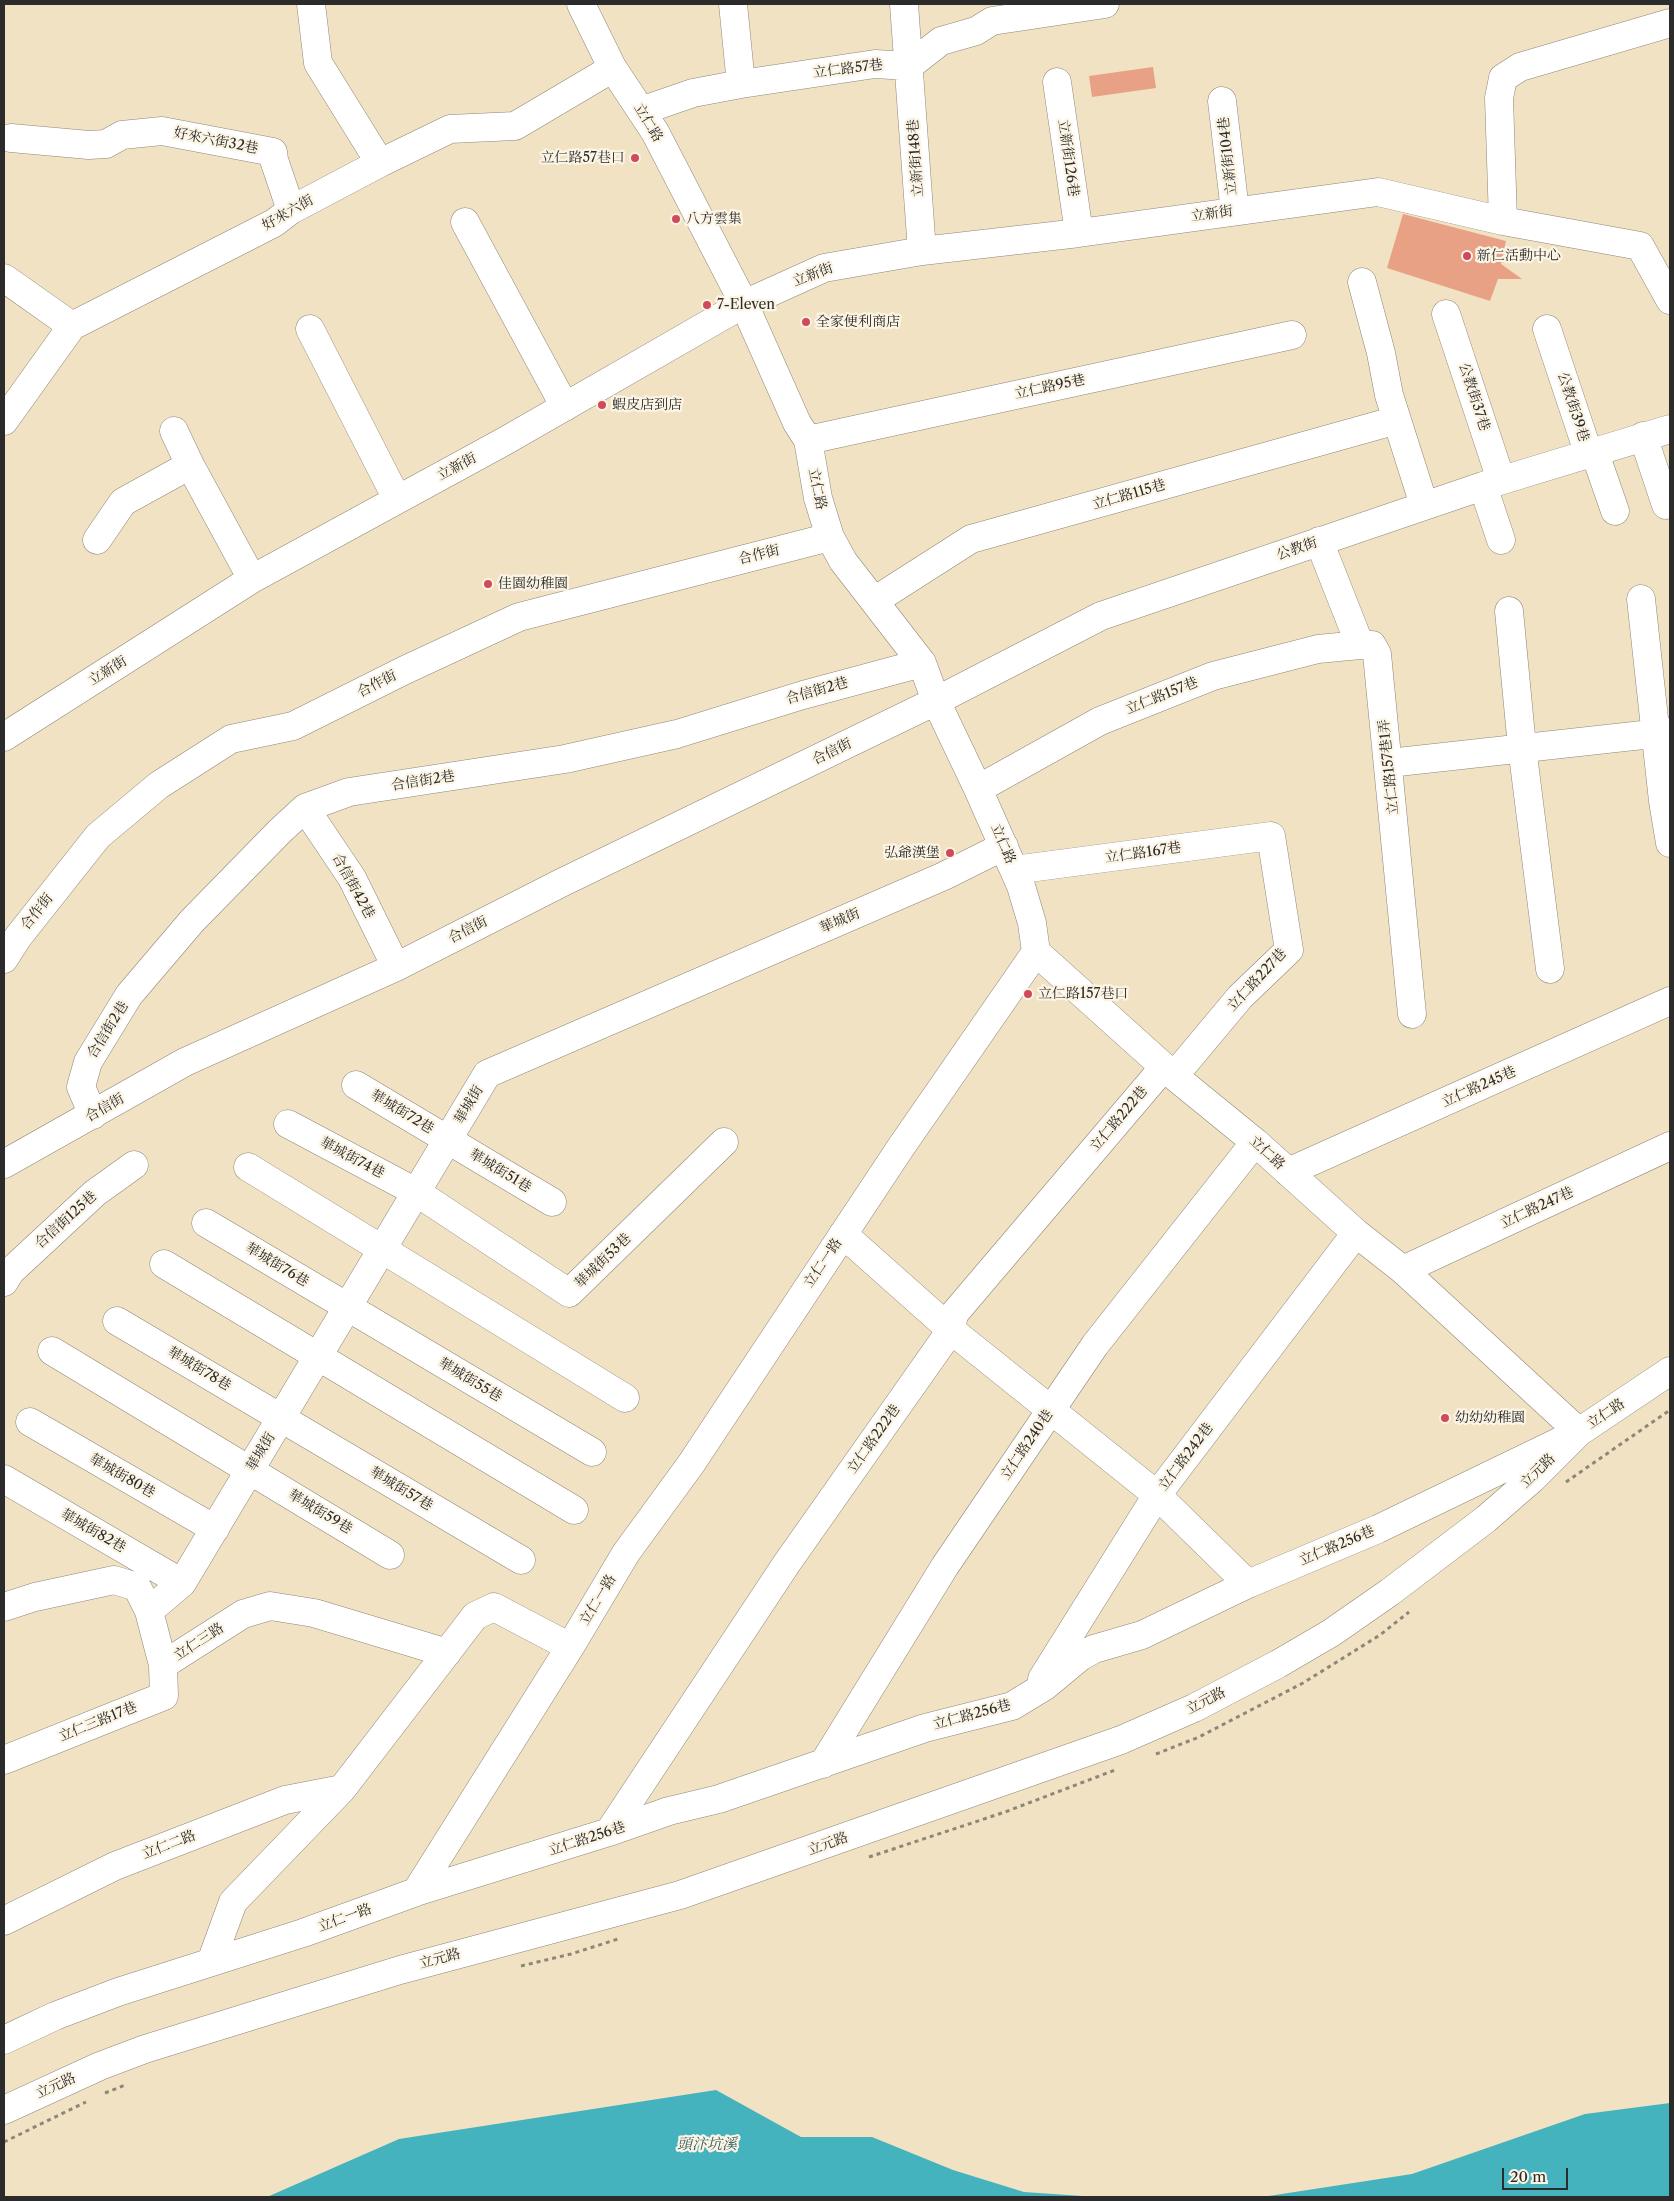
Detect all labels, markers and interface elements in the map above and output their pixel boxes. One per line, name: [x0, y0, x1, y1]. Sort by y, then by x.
street label: 立仁路57巷: [812, 56, 884, 82]
street label: 立仁路: [630, 101, 666, 145]
street label: 立新街104巷: [1216, 116, 1240, 196]
street label: 立新街148巷: [905, 118, 927, 198]
street label: 立新街126巷: [1054, 118, 1082, 198]
street label: 好來六街32巷: [172, 125, 260, 157]
place label: 立仁路57巷口: [541, 150, 625, 166]
marker: 立仁路57巷口: [629, 152, 641, 164]
street label: 好來六街: [260, 192, 316, 234]
street label: 立新街: [1190, 203, 1234, 225]
place label: 八方雲集: [686, 211, 742, 227]
marker: 八方雲集: [670, 213, 682, 225]
place label: 新仁活動中心: [1477, 248, 1561, 264]
marker: 新仁活動中心: [1461, 250, 1473, 262]
street label: 立新街: [790, 260, 836, 290]
place label: 7-Eleven: [717, 297, 775, 313]
marker: 7-Eleven: [701, 299, 713, 311]
place label: 全家便利商店: [816, 314, 900, 330]
marker: 全家便利商店: [800, 316, 812, 328]
street label: 公教街37巷: [1455, 361, 1493, 433]
street label: 公教街39巷: [1554, 370, 1592, 444]
street label: 立仁路95巷: [1013, 371, 1087, 403]
place label: 蝦皮店到店: [612, 397, 682, 413]
marker: 蝦皮店到店: [596, 399, 608, 411]
street label: 立新街: [435, 450, 479, 484]
street label: 立仁路: [804, 467, 830, 511]
street label: 立仁路115巷: [1090, 477, 1168, 513]
street label: 公教街: [1274, 534, 1320, 564]
street label: 合作街: [737, 542, 781, 568]
place label: 佳園幼稚園: [498, 576, 568, 592]
marker: 佳園幼稚園: [482, 578, 494, 590]
street label: 立新街: [86, 653, 130, 689]
street label: 合作街: [354, 667, 400, 701]
street label: 合信街2巷: [784, 674, 850, 708]
street label: 立仁路157巷: [1123, 674, 1201, 718]
street label: 立仁路157巷1弄: [1376, 718, 1402, 816]
street label: 合信街: [809, 735, 855, 769]
street label: 合信街2巷: [390, 768, 456, 794]
street label: 立仁路: [987, 821, 1019, 867]
street label: 立仁路167巷: [1104, 839, 1182, 867]
place label: 弘爺漢堡: [884, 845, 940, 861]
marker: 弘爺漢堡: [944, 847, 956, 859]
street label: 合信街42巷: [328, 850, 378, 922]
street label: 合作街: [17, 890, 57, 934]
street label: 華城街: [817, 905, 863, 937]
street label: 合信街: [445, 913, 491, 947]
street label: 立仁路227巷: [1224, 945, 1290, 1015]
place label: 立仁路157巷口: [1038, 986, 1128, 1002]
marker: 立仁路157巷口: [1022, 988, 1034, 1000]
street label: 合信街2巷: [84, 998, 132, 1062]
street label: 立仁路245巷: [1439, 1063, 1519, 1111]
street label: 華城街: [451, 1083, 487, 1127]
street label: 立仁路222巷: [1087, 1083, 1151, 1155]
street label: 華城街72巷: [367, 1087, 437, 1137]
street label: 合信街: [83, 1090, 127, 1126]
street label: 立仁路: [1246, 1133, 1288, 1173]
street label: 華城街74巷: [317, 1134, 387, 1182]
street label: 華城街51巷: [466, 1146, 534, 1196]
street label: 立仁路247巷: [1498, 1184, 1576, 1232]
street label: 合信街125巷: [32, 1188, 100, 1252]
street label: 華城街53巷: [572, 1230, 634, 1292]
street label: 立仁一路: [800, 1235, 846, 1291]
street label: 華城街76巷: [242, 1240, 312, 1290]
street label: 華城街78巷: [164, 1343, 234, 1395]
street label: 華城街55巷: [435, 1354, 505, 1406]
street label: 立仁路: [1584, 1395, 1628, 1433]
street label: 立仁路222巷: [844, 1401, 904, 1477]
street label: 立仁路240巷: [997, 1407, 1057, 1483]
place label: 幼幼幼稚園: [1455, 1410, 1525, 1426]
marker: 幼幼幼稚園: [1439, 1412, 1451, 1424]
street label: 立仁路242巷: [1155, 1420, 1217, 1494]
street label: 華城街: [243, 1430, 279, 1474]
street label: 華城街80巷: [86, 1450, 158, 1502]
street label: 立元路: [1517, 1450, 1559, 1492]
street label: 華城街57巷: [366, 1464, 436, 1514]
street label: 華城街59巷: [285, 1486, 355, 1538]
street label: 華城街82巷: [57, 1506, 129, 1556]
street label: 立仁路256巷: [1297, 1523, 1377, 1569]
street label: 立仁一路: [576, 1572, 620, 1628]
street label: 立仁三路: [171, 1620, 227, 1664]
street label: 立元路: [1183, 1684, 1229, 1718]
street label: 立仁路256巷: [931, 1697, 1013, 1733]
street label: 立仁三路17巷: [56, 1699, 140, 1745]
street label: 立仁路256巷: [546, 1819, 628, 1859]
street label: 立仁二路: [140, 1827, 198, 1863]
street label: 立元路: [805, 1829, 851, 1859]
street label: 立仁一路: [316, 1901, 374, 1935]
street label: 立元路: [418, 1945, 462, 1973]
street label: 立元路: [33, 2070, 79, 2102]
water label: 頭汴坑溪: [677, 2136, 737, 2154]
scale bar: [1504, 2158, 1570, 2190]
text: 20 m: [1510, 2167, 1546, 2186]

